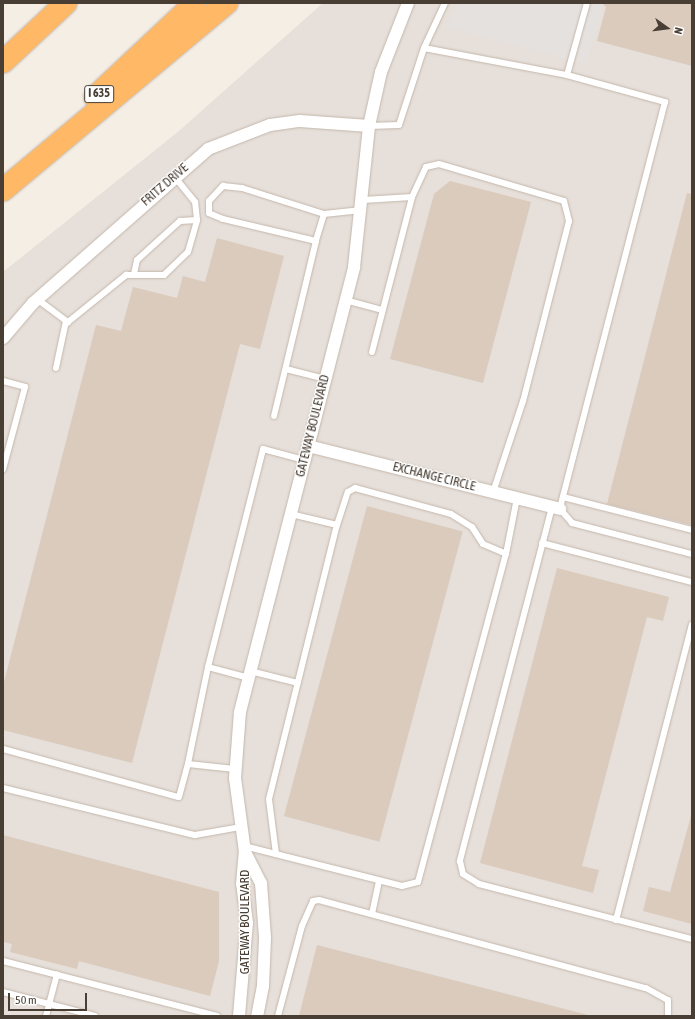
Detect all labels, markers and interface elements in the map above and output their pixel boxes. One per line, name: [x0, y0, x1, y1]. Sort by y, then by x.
north arrow: [647, 8, 687, 48]
text: N: [672, 26, 685, 36]
road number: I 635: [84, 84, 114, 104]
street label: FRITZ DRIVE: [138, 160, 192, 210]
street label: GATEWAY BOULEVARD: [293, 373, 333, 479]
street label: EXCHANGE CIRCLE: [391, 459, 477, 495]
street label: GATEWAY BOULEVARD: [237, 870, 253, 974]
scale bar: [10, 985, 89, 1011]
text: 50 m: [15, 993, 37, 1007]

